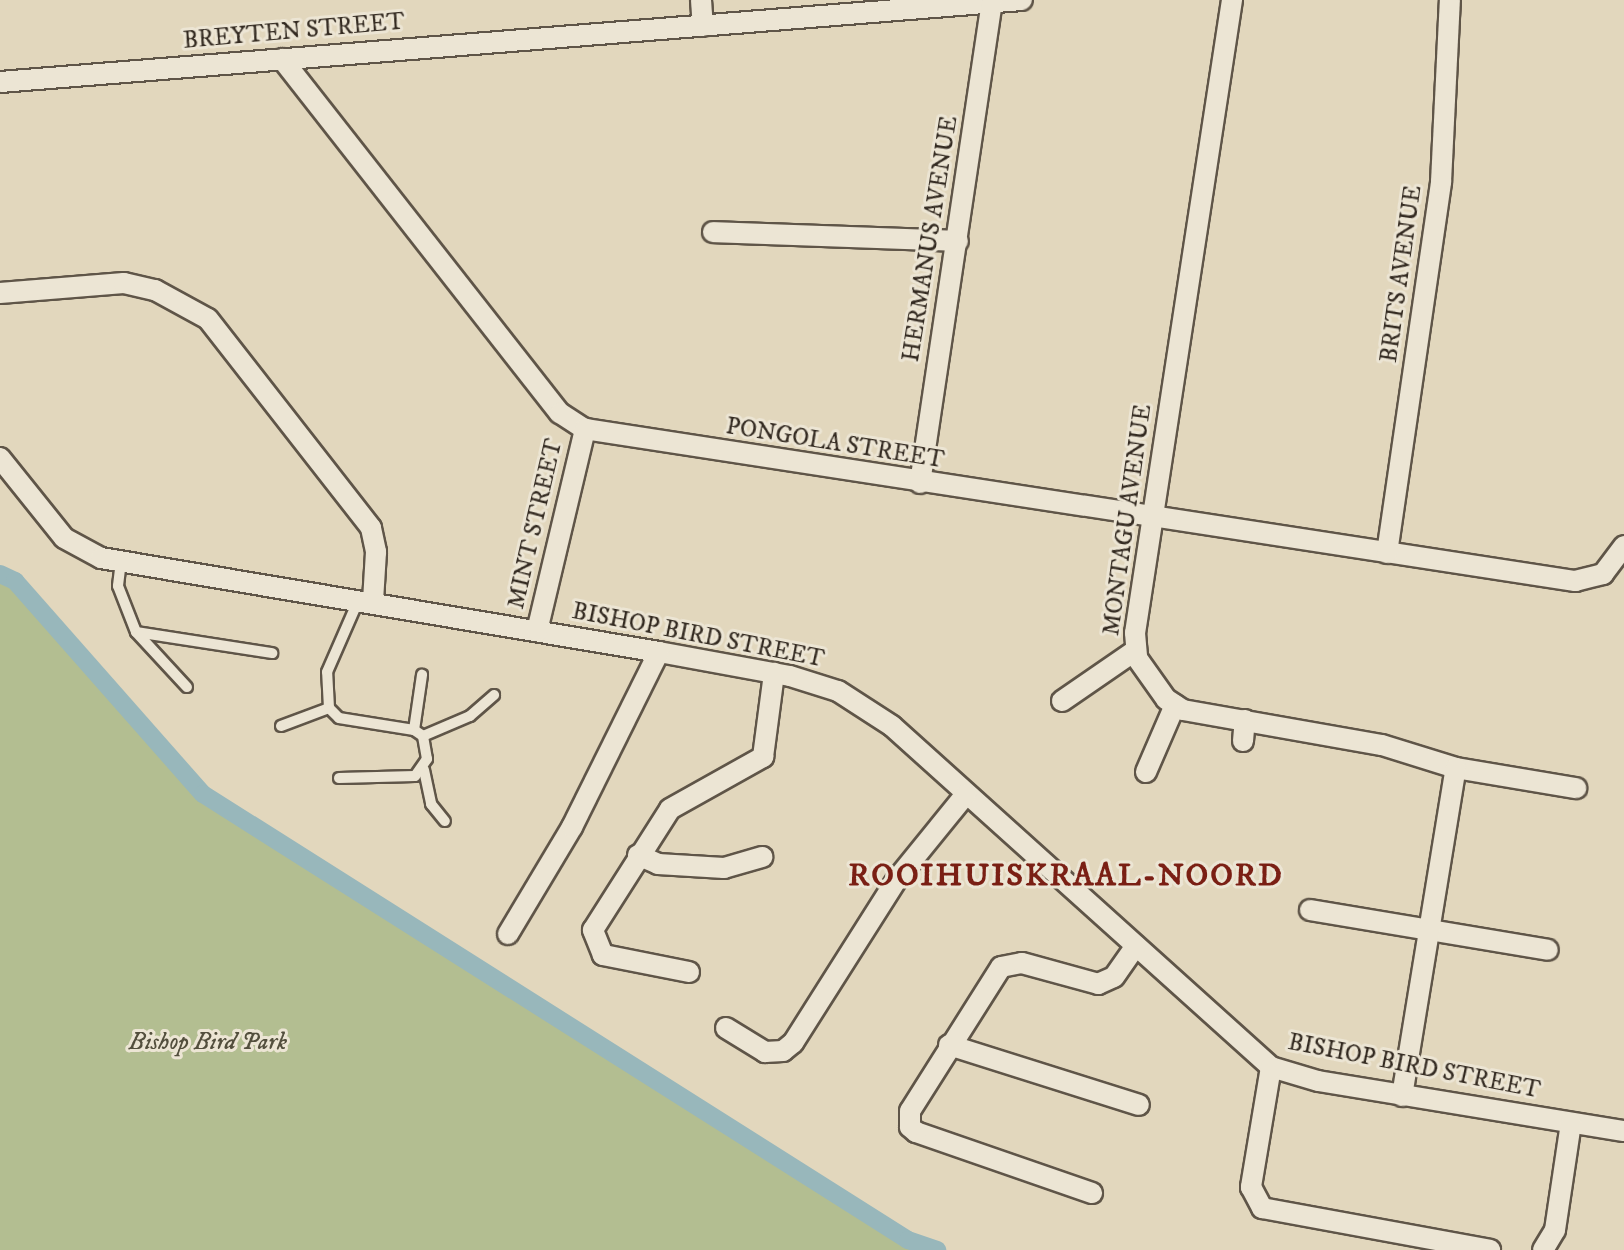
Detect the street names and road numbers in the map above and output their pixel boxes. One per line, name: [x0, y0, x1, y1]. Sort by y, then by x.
street label: BREYTEN STREET: [182, 8, 406, 56]
street label: HERMANUS AVENUE: [897, 114, 965, 364]
street label: BRITS AVENUE: [1375, 183, 1429, 365]
street label: MONTAGU AVENUE: [1098, 402, 1158, 638]
street label: PONGOLA STREET: [724, 413, 946, 475]
street label: MINT STREET: [502, 436, 570, 612]
street label: BISHOP BIRD STREET: [569, 597, 827, 675]
street label: BISHOP BIRD STREET: [1285, 1028, 1543, 1106]

